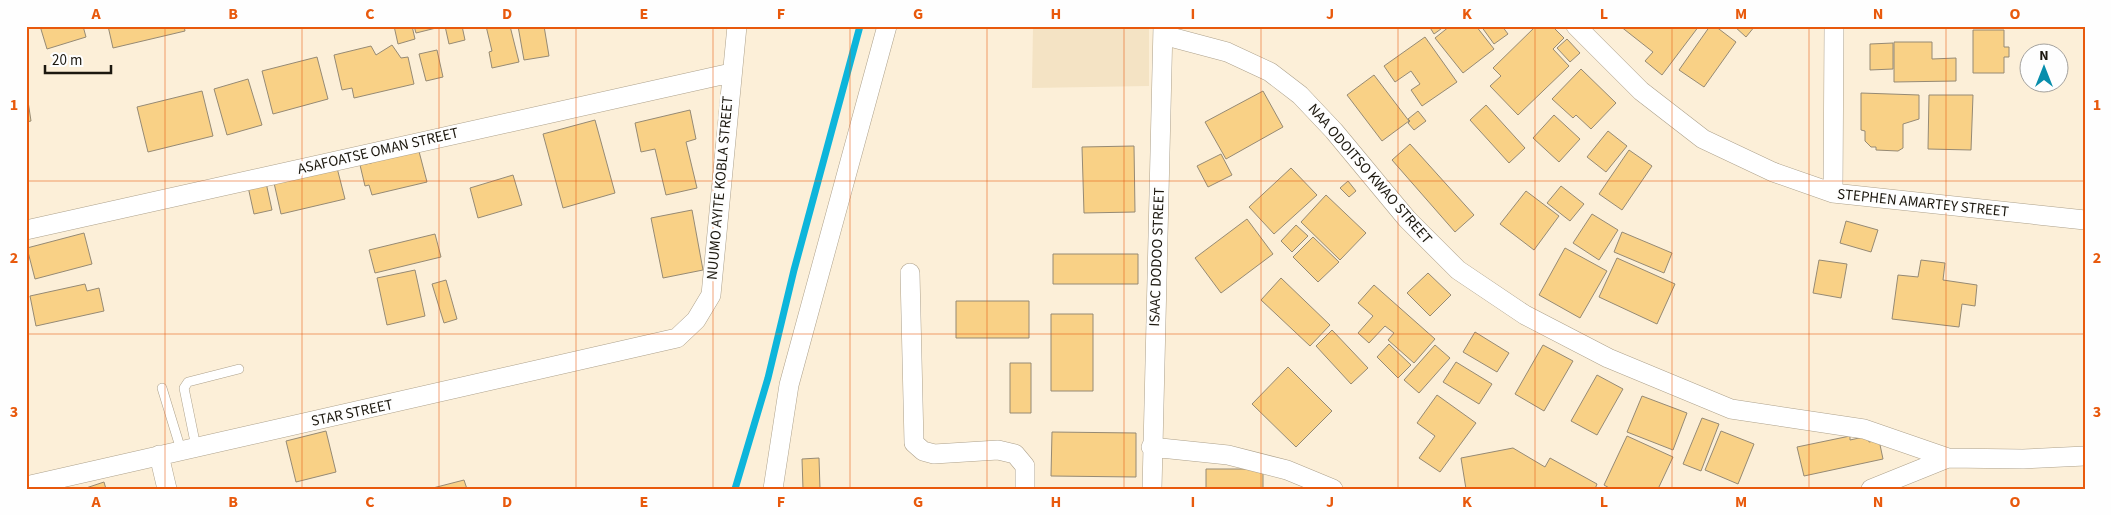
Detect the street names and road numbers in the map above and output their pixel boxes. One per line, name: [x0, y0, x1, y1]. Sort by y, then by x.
street label: NUUMO AYITE KOBLA STREET: [701, 95, 739, 281]
street label: NAA ODOITSO KWAO STREET: [1303, 99, 1437, 249]
street label: ASAFOATSE OMAN STREET: [295, 122, 461, 180]
street label: STEPHEN AMARTEY STREET: [1836, 184, 2010, 222]
street label: ISAAC DODOO STREET: [1144, 187, 1170, 327]
street label: STAR STREET: [309, 394, 395, 432]

